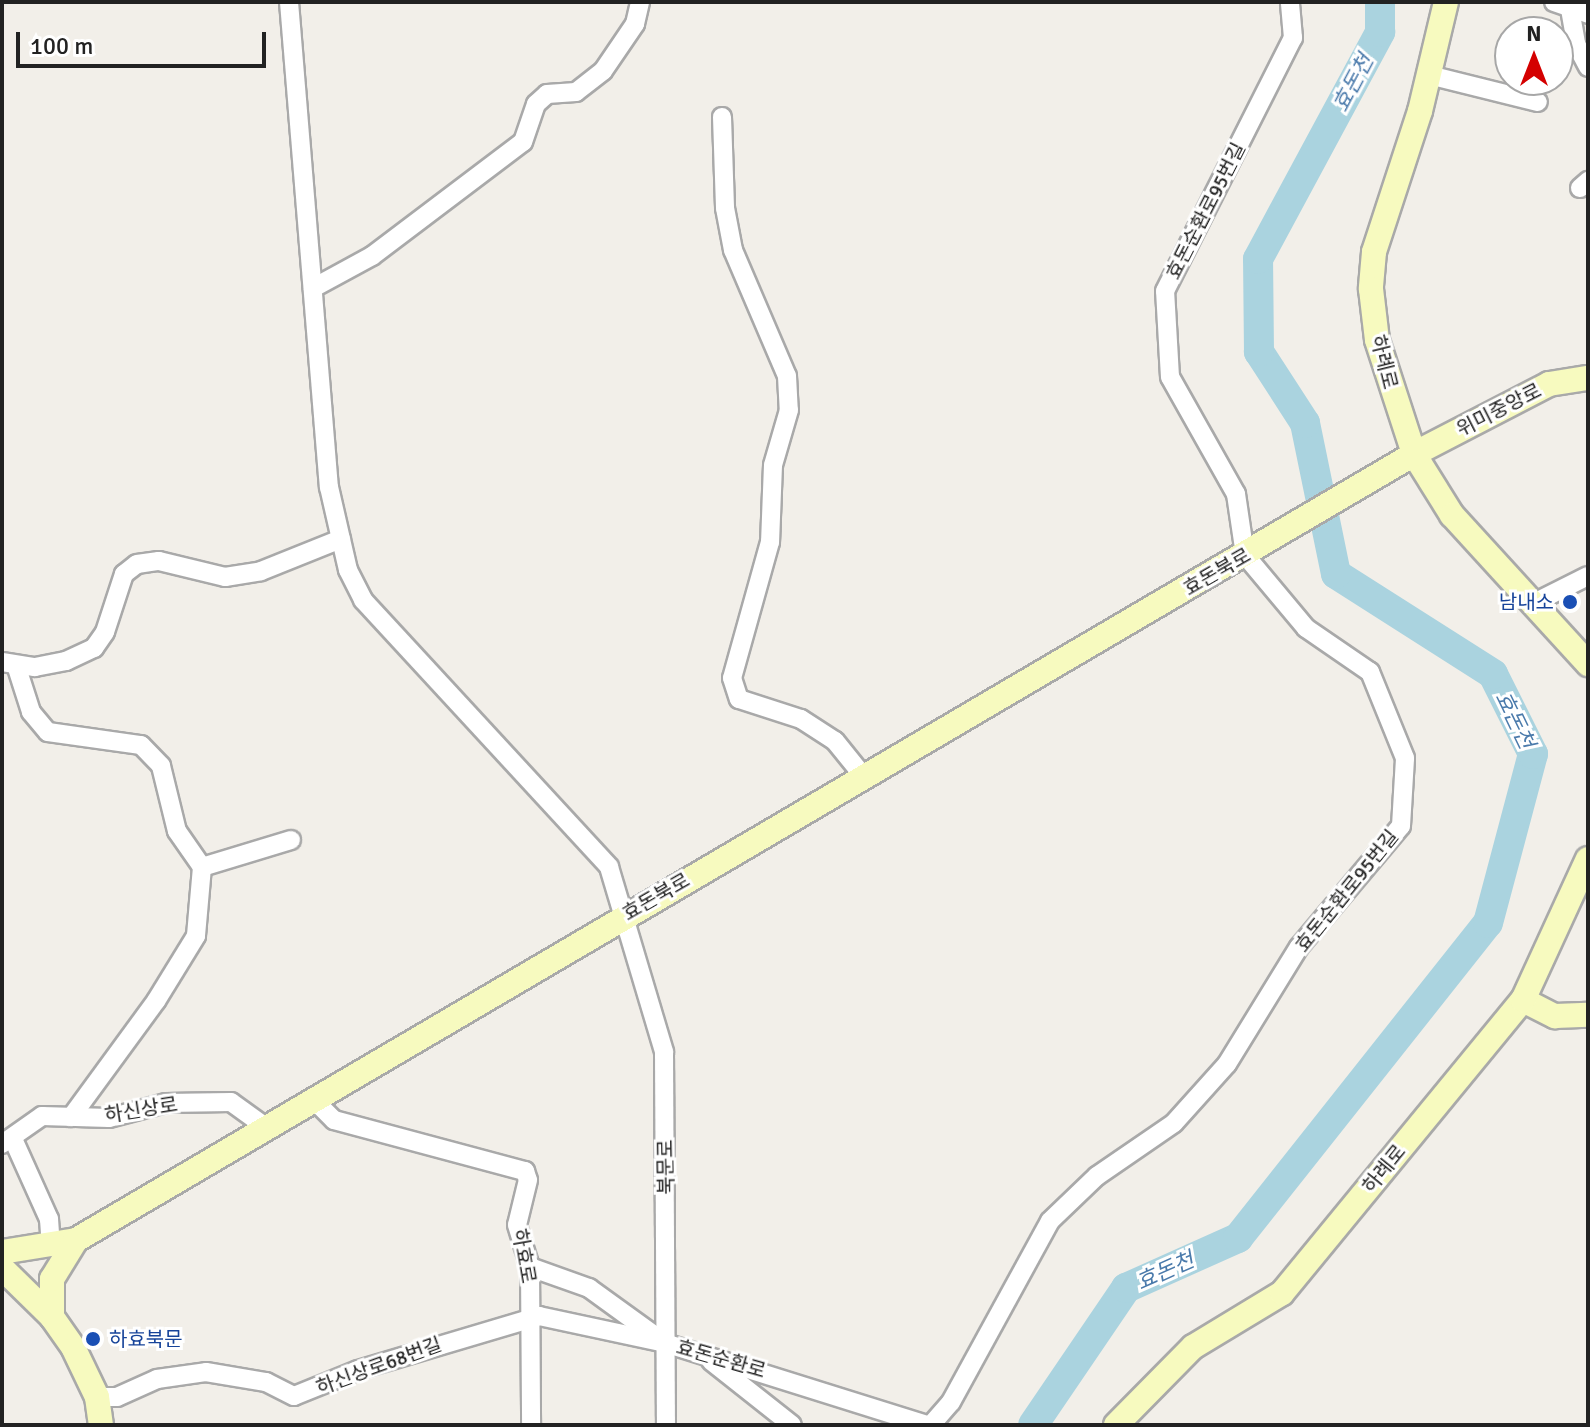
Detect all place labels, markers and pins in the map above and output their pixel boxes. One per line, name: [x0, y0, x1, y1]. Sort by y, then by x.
place label: 남내소: [1499, 590, 1554, 614]
marker: 남내소: [1561, 593, 1579, 611]
place label: 하효북문: [109, 1327, 183, 1351]
marker: 하효북문: [84, 1330, 102, 1348]

